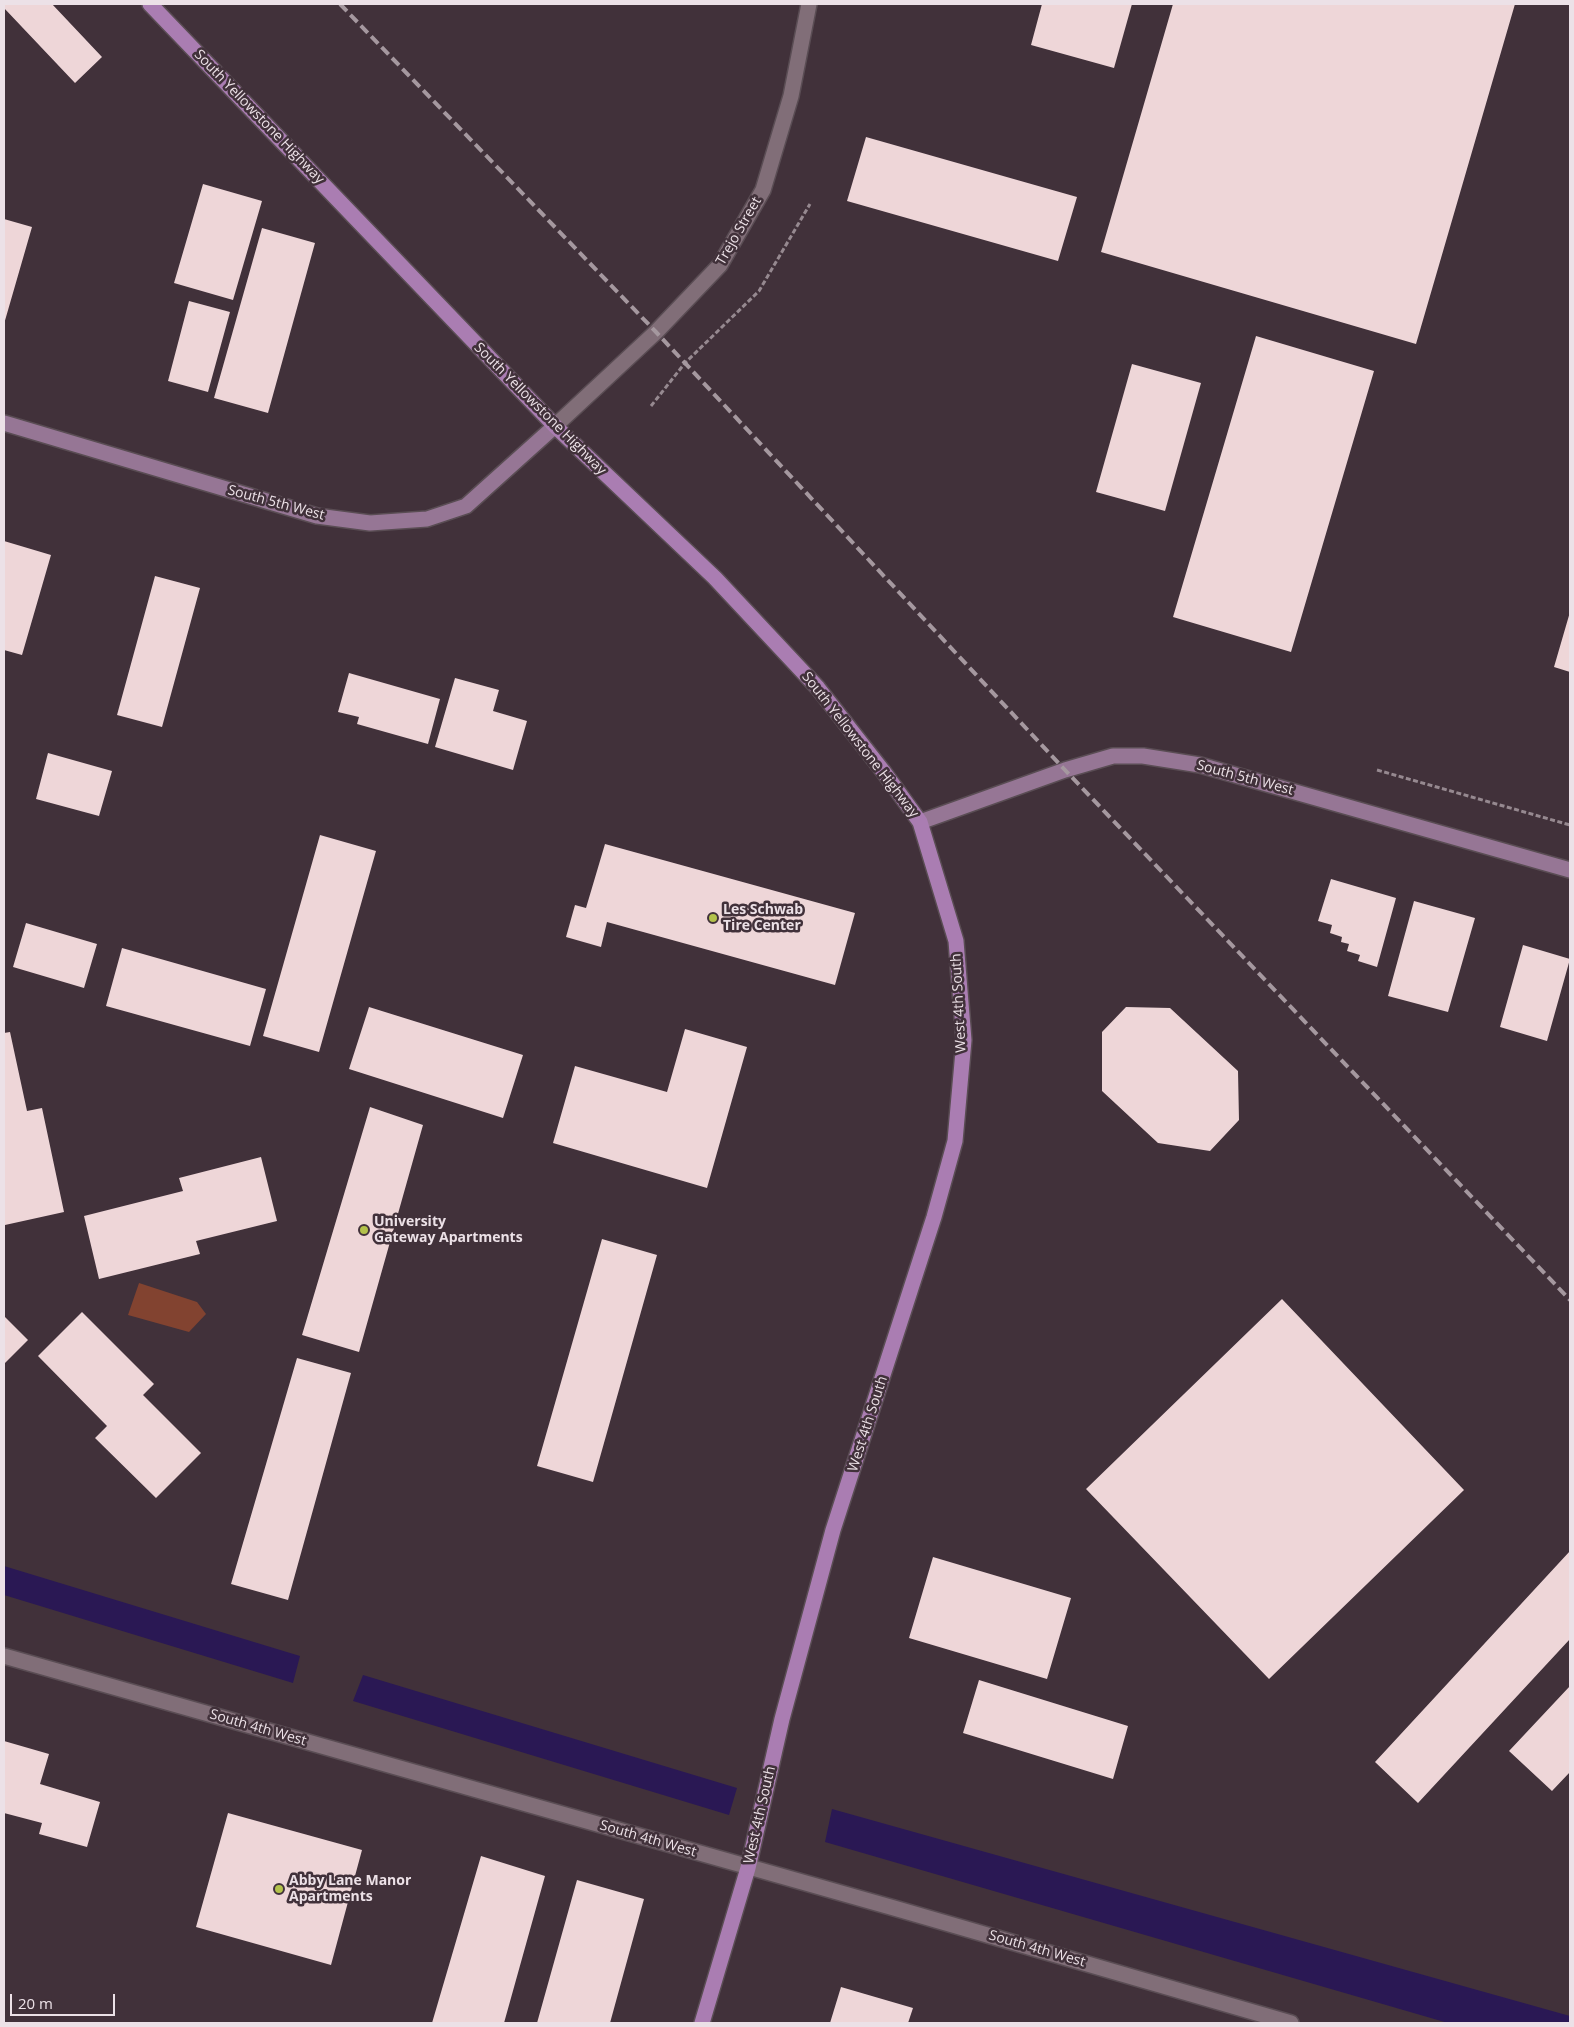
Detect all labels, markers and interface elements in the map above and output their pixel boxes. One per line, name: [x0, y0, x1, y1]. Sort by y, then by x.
street label: South Yellowstone Highway: [191, 47, 327, 187]
street label: Trejo Street: [713, 194, 765, 268]
street label: South Yellowstone Highway: [470, 339, 610, 479]
street label: South 5th West: [226, 482, 326, 524]
street label: South Yellowstone Highway: [798, 669, 922, 821]
street label: South 5th West: [1195, 757, 1295, 799]
place label: Les Schwab Tire Center: [723, 902, 803, 934]
marker: Les Schwab Tire Center: [707, 912, 719, 924]
street label: West 4th South: [948, 953, 970, 1053]
place label: University Gateway Apartments: [374, 1214, 523, 1246]
marker: University Gateway Apartments: [358, 1224, 370, 1236]
street label: West 4th South: [845, 1374, 891, 1474]
street label: South 4th West: [208, 1706, 308, 1750]
street label: West 4th South: [741, 1765, 779, 1865]
street label: South 4th West: [598, 1817, 698, 1861]
place label: Abby Lane Manor Apartments: [289, 1873, 411, 1905]
marker: Abby Lane Manor Apartments: [273, 1883, 285, 1895]
street label: South 4th West: [987, 1927, 1087, 1971]
scale bar: [12, 1984, 118, 2016]
text: 20 m: [18, 1993, 53, 2013]

